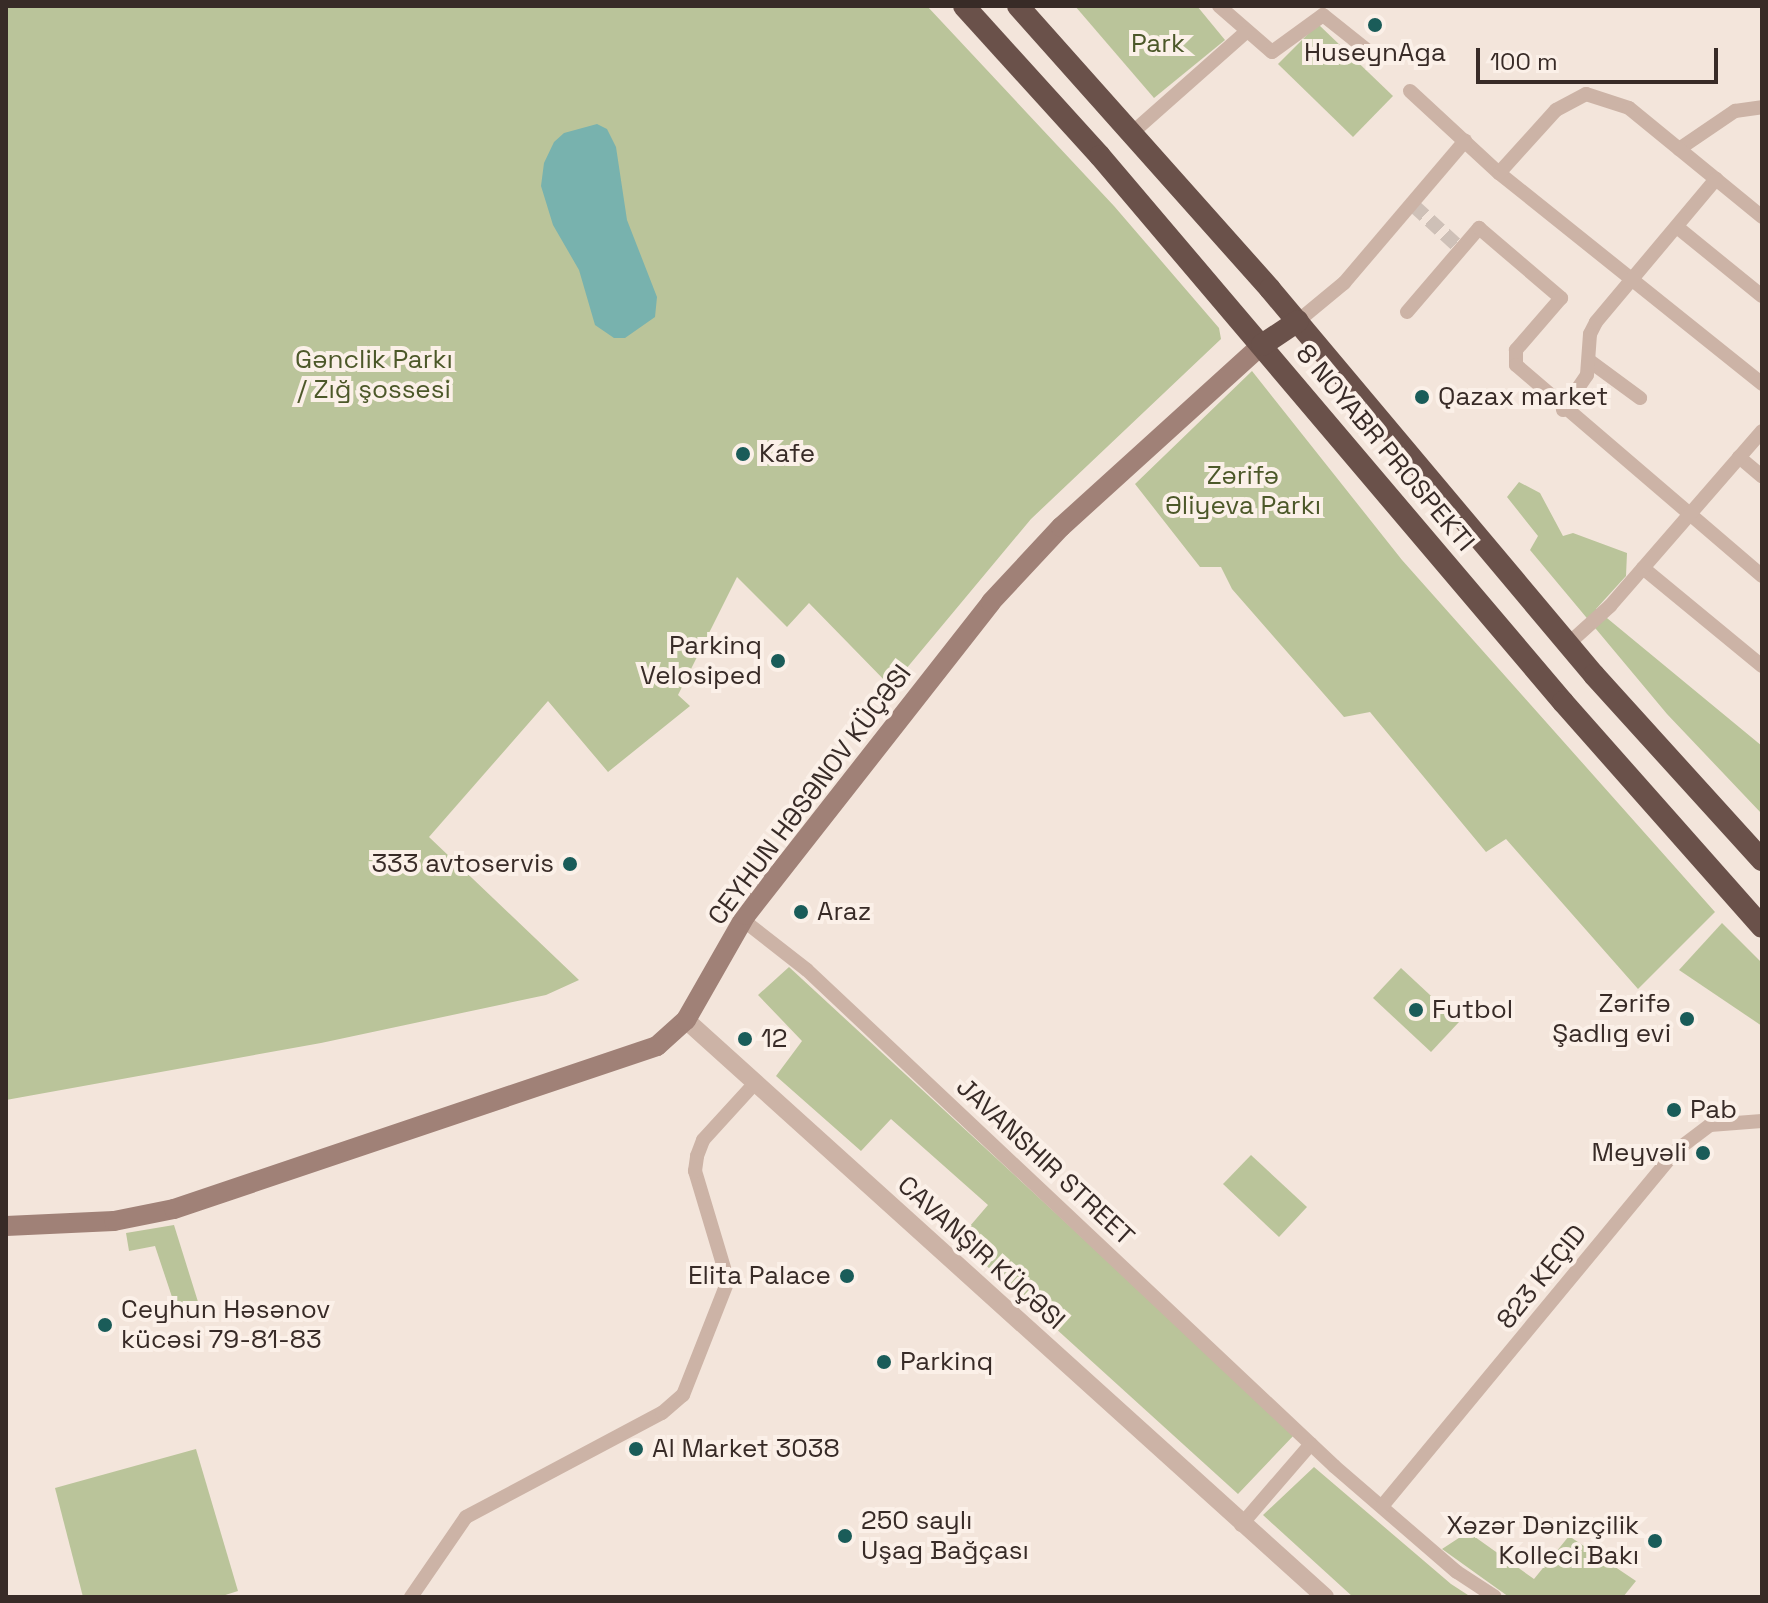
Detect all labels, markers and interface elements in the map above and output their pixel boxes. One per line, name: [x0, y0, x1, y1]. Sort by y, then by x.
marker: HuseynAga: [1366, 16, 1384, 34]
park label: Park: [1131, 28, 1185, 60]
scale bar: [1480, 32, 1722, 82]
place label: HuseynAga: [1304, 37, 1446, 69]
text: 100 m: [1490, 46, 1558, 77]
street label: 8 NOYABR PROSPEKTI: [1289, 338, 1481, 558]
park label: Gənclik Parkı / Zığ şossesi: [295, 344, 453, 406]
place label: Qazax market: [1438, 381, 1608, 413]
marker: Qazax market: [1413, 388, 1431, 406]
place label: Kafe: [759, 438, 815, 470]
marker: Kafe: [734, 445, 752, 463]
park label: Zərifə Əliyeva Parkı: [1165, 460, 1321, 522]
place label: Parkinq Velosiped: [640, 630, 762, 692]
marker: Parkinq Velosiped: [769, 652, 787, 670]
street label: CEYHUN HƏSƏNOV KÜÇƏSI: [702, 659, 918, 931]
place label: 333 avtoservis: [371, 848, 554, 880]
marker: 333 avtoservis: [561, 855, 579, 873]
place label: Araz: [817, 896, 871, 928]
marker: Araz: [792, 903, 810, 921]
place label: Zərifə Şadlıg evi: [1552, 988, 1671, 1050]
place label: Futbol: [1432, 994, 1513, 1026]
marker: Futbol: [1407, 1001, 1425, 1019]
marker: Zərifə Şadlıg evi: [1678, 1010, 1696, 1028]
place label: 12: [761, 1023, 788, 1055]
marker: 12: [736, 1030, 754, 1048]
street label: JAVANSHIR STREET: [950, 1072, 1140, 1252]
place label: Pab: [1690, 1094, 1737, 1126]
marker: Pab: [1665, 1101, 1683, 1119]
place label: Meyvəli: [1592, 1137, 1687, 1169]
marker: Meyvəli: [1694, 1144, 1712, 1162]
street label: CAVANŞIR KÜÇƏSI: [891, 1170, 1071, 1336]
street label: 823 KEÇID: [1491, 1219, 1593, 1335]
place label: Elita Palace: [688, 1260, 831, 1292]
marker: Elita Palace: [838, 1267, 856, 1285]
place label: Ceyhun Həsənov kücəsi 79-81-83: [121, 1294, 330, 1356]
marker: Ceyhun Həsənov kücəsi 79-81-83: [96, 1316, 114, 1334]
place label: Parkinq: [900, 1346, 993, 1378]
marker: Parkinq: [875, 1353, 893, 1371]
place label: Al Market 3038: [652, 1433, 840, 1465]
marker: Al Market 3038: [627, 1440, 645, 1458]
place label: 250 saylı Uşag Bağçası: [861, 1505, 1029, 1566]
place label: Xəzər Dənizçilik Kolleci Bakı: [1446, 1510, 1639, 1572]
marker: 250 saylı Uşag Bağçası: [836, 1527, 854, 1545]
marker: Xəzər Dənizçilik Kolleci Bakı: [1646, 1532, 1664, 1550]

